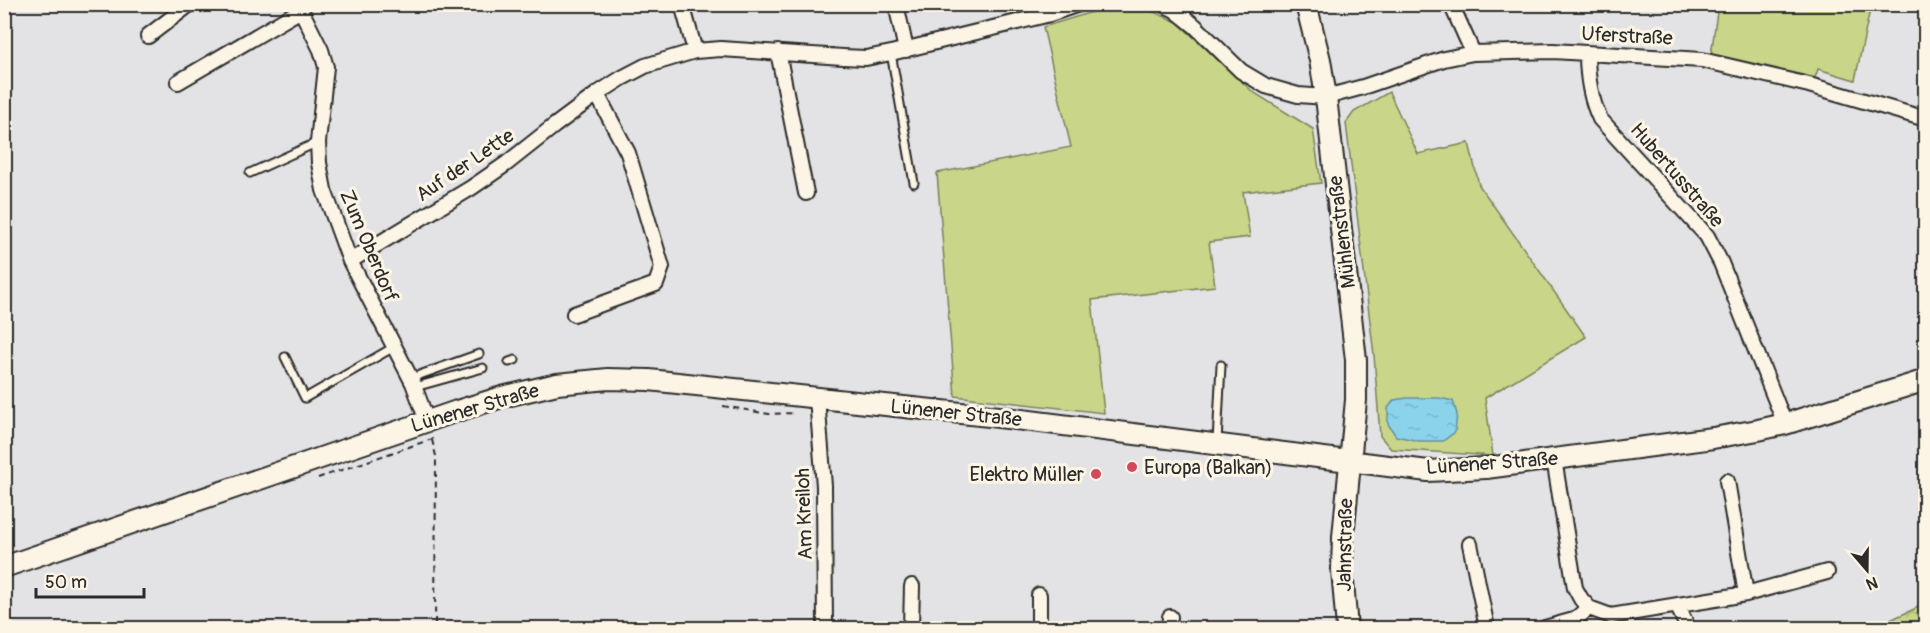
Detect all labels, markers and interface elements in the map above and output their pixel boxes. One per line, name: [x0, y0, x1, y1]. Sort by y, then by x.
street label: Uferstraße: [1581, 21, 1673, 51]
street label: Hubertusstraße: [1625, 117, 1729, 233]
street label: Auf der Lette: [411, 123, 519, 207]
street label: Mühlenstraße: [1323, 174, 1361, 290]
street label: Zum Oberdorf: [334, 186, 404, 306]
street label: Lünener Straße: [408, 378, 542, 438]
street label: Lünener Straße: [889, 394, 1023, 432]
street label: Lünener Straße: [1425, 446, 1559, 480]
place label: Europa (Balkan): [1144, 455, 1272, 480]
marker: Europa (Balkan): [1125, 460, 1139, 474]
place label: Elektro Müller: [969, 462, 1084, 487]
marker: Elektro Müller: [1089, 467, 1103, 481]
street label: Am Kreiloh: [790, 468, 818, 560]
street label: Jahnstraße: [1332, 498, 1358, 592]
north arrow: [1837, 540, 1897, 600]
scale bar: [36, 561, 144, 599]
text: 50 m: [45, 571, 87, 594]
text: N: [1863, 572, 1880, 594]

